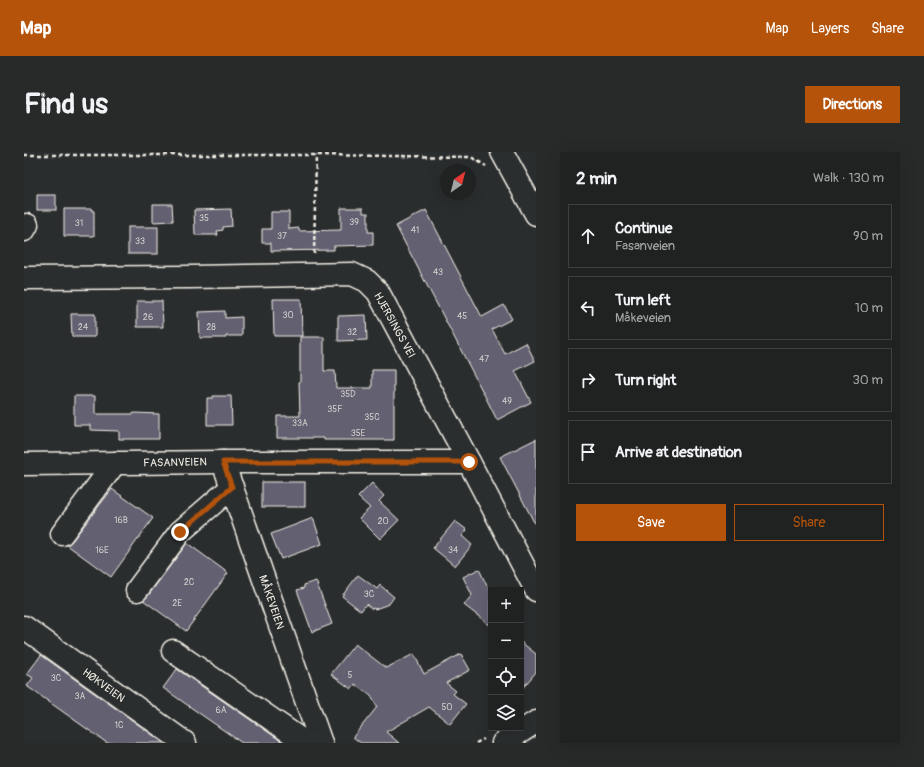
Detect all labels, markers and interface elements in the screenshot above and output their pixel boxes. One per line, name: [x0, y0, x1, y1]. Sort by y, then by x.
text: Map: [20, 16, 51, 40]
text: Map: [766, 20, 789, 37]
text: Layers: [811, 20, 849, 37]
text: Share: [871, 20, 904, 37]
button: Directions: [805, 86, 900, 123]
text: Find us: [24, 87, 108, 122]
north arrow: [440, 164, 476, 200]
text: 2 min: [576, 168, 617, 189]
text: Walk · 130 m: [813, 170, 884, 186]
house number: 35: [199, 213, 209, 224]
house number: 39: [349, 217, 359, 228]
house number: 31: [75, 218, 83, 229]
text: Continue: [615, 219, 673, 238]
house number: 41: [411, 225, 419, 236]
icon: ahead: [577, 225, 599, 247]
text: 90 m: [853, 228, 883, 244]
house number: 37: [277, 231, 287, 242]
house number: 33: [135, 236, 145, 247]
text: Fasanveien: [615, 238, 675, 254]
house number: 43: [433, 267, 443, 278]
street label: HJERSINGS VEI: [371, 290, 418, 360]
text: Turn left: [615, 291, 671, 310]
icon: left: [577, 297, 599, 319]
text: 10 m: [855, 300, 883, 316]
house number: 30: [282, 310, 294, 321]
text: Måkeveien: [615, 310, 671, 326]
house number: 45: [457, 311, 467, 322]
house number: 26: [143, 312, 153, 323]
house number: 24: [78, 322, 89, 333]
house number: 28: [206, 322, 216, 333]
house number: 32: [347, 327, 357, 338]
house number: 47: [479, 354, 489, 365]
icon: right: [577, 369, 599, 391]
text: Turn right: [615, 371, 676, 390]
text: 30 m: [853, 372, 883, 388]
house number: 35D: [340, 389, 356, 400]
house number: 49: [502, 396, 512, 407]
house number: 35F: [327, 404, 343, 415]
house number: 35C: [364, 412, 380, 423]
house number: 33A: [292, 418, 308, 429]
house number: 35E: [351, 428, 366, 439]
icon: arrive: [577, 441, 599, 463]
text: Arrive at destination: [615, 443, 742, 462]
route start: [460, 453, 478, 471]
street label: FASANVEIEN: [143, 455, 207, 470]
button: Save: [576, 504, 726, 541]
button: Share: [734, 504, 884, 541]
house number: 16B: [114, 515, 128, 526]
house number: 20: [377, 516, 389, 527]
route end: [171, 523, 189, 541]
house number: 16E: [95, 545, 109, 556]
house number: 34: [448, 545, 459, 556]
street label: MÅKEVEIEN: [256, 573, 288, 631]
house number: 2C: [184, 577, 195, 588]
map controls: [488, 587, 524, 731]
button: +: [488, 587, 524, 623]
house number: 3C: [364, 589, 375, 600]
house number: 2E: [172, 598, 182, 609]
button: −: [488, 623, 524, 659]
button: locate: [488, 659, 524, 695]
street label: HØKVEIEN: [80, 666, 127, 705]
house number: 5: [348, 670, 353, 681]
house number: 3C: [51, 673, 62, 684]
house number: 3A: [75, 691, 86, 702]
button: layers: [488, 695, 524, 731]
house number: 50: [441, 702, 453, 713]
house number: 6A: [215, 705, 227, 716]
house number: 1C: [114, 720, 124, 731]

